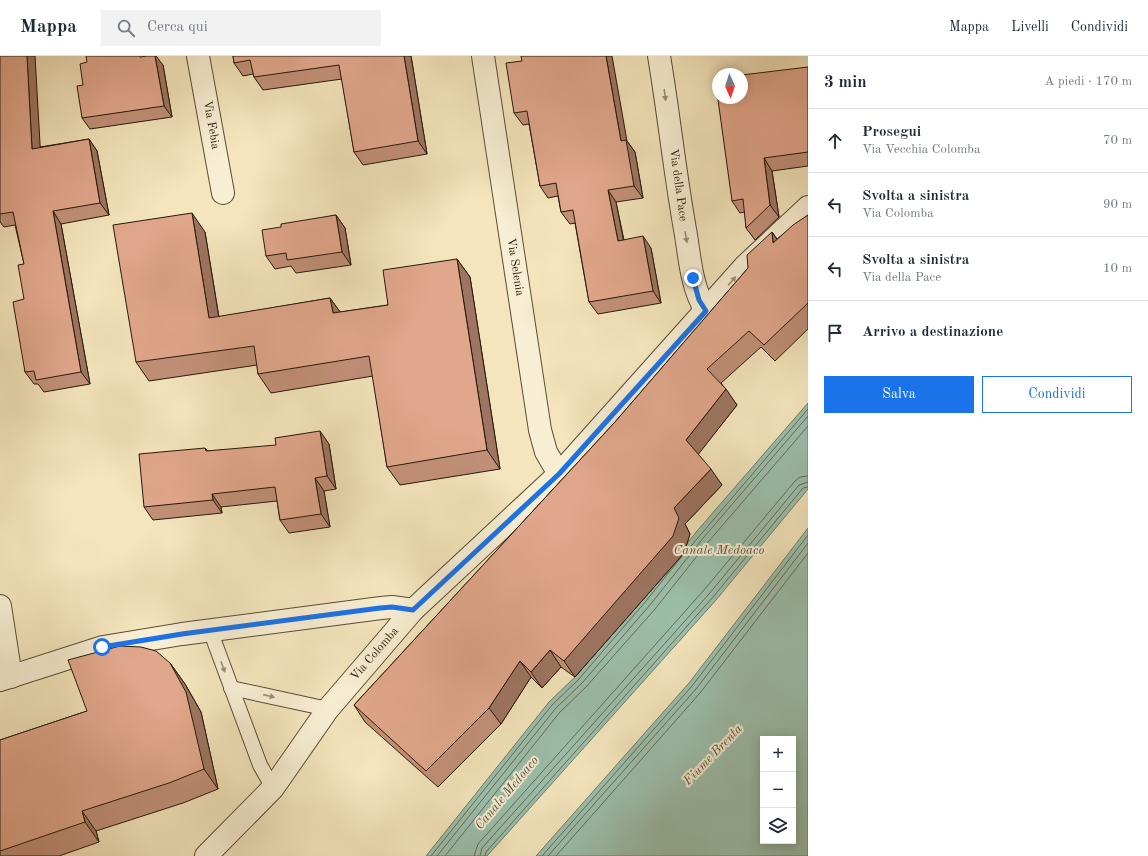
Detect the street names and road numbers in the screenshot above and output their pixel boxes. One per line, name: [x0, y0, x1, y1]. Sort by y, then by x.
street label: Via Febia: [201, 100, 221, 150]
street label: Via della Pace: [667, 148, 689, 223]
street label: Via Selenia: [504, 237, 526, 297]
street label: Via Colomba: [349, 625, 401, 683]

